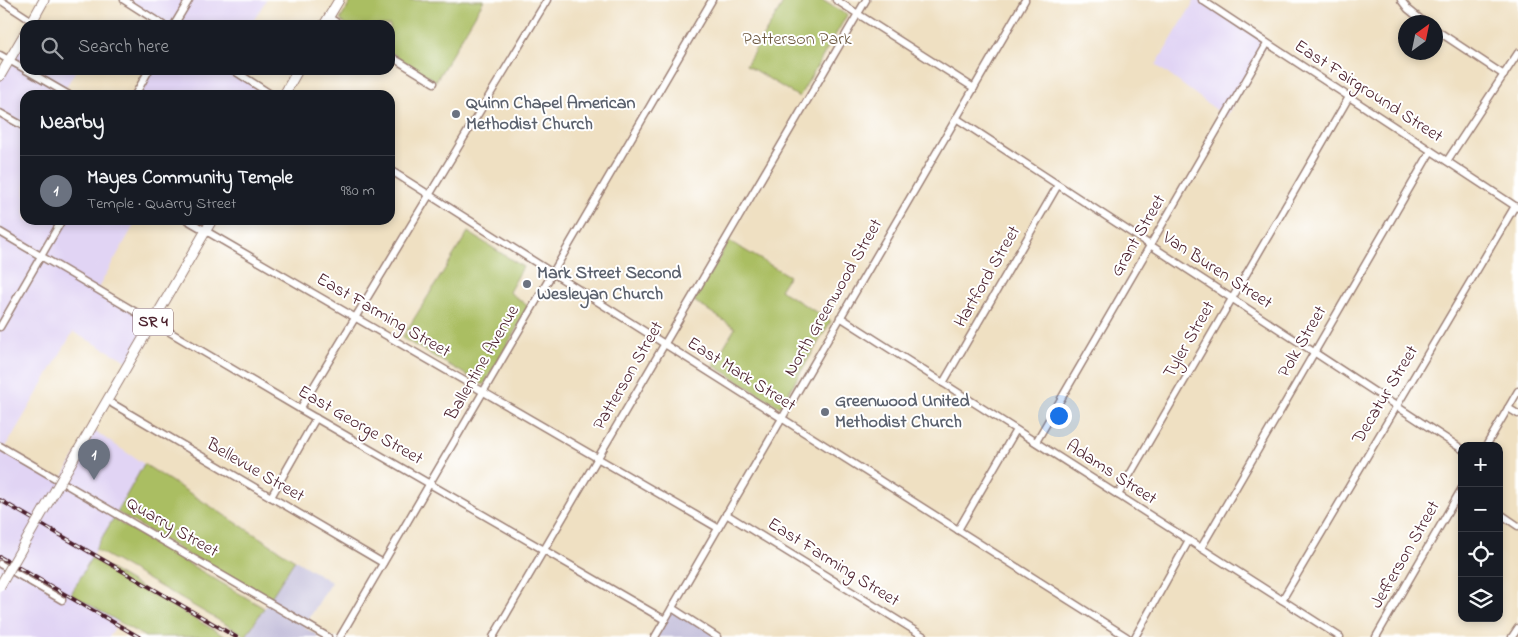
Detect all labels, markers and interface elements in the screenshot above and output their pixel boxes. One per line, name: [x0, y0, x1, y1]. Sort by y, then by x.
north arrow: [1398, 15, 1443, 60]
search box: [20, 20, 395, 75]
park label: Patterson Park: [742, 27, 852, 53]
icon: search: [38, 34, 66, 62]
text: Search here: [78, 34, 169, 61]
street label: East Fairground Street: [1288, 34, 1447, 151]
place label: Quinn Chapel American Methodist Church: [466, 91, 635, 138]
text: Nearby: [40, 108, 104, 138]
marker: Quinn Chapel American Methodist Church: [450, 108, 462, 120]
text: Mayes Community Temple: [87, 165, 293, 192]
text: 1: [53, 179, 59, 203]
text: 980 m: [341, 179, 375, 203]
street label: Grant Street: [1105, 190, 1173, 282]
text: Temple · Quarry Street: [87, 192, 236, 216]
street label: North Greenwood Street: [778, 214, 890, 382]
street label: Hartford Street: [948, 221, 1028, 333]
street label: Van Buren Street: [1156, 225, 1277, 316]
place label: Mark Street Second Wesleyan Church: [537, 261, 682, 309]
street label: East Farming Street: [310, 267, 455, 366]
marker: Mark Street Second Wesleyan Church: [521, 278, 533, 290]
street label: Tyler Street: [1157, 297, 1223, 383]
street label: Ballentine Avenue: [439, 300, 527, 426]
street label: Polk Street: [1272, 301, 1334, 383]
road number: SR 4: [133, 308, 173, 336]
street label: Patterson Street: [587, 317, 671, 435]
street label: East Mark Street: [681, 331, 801, 419]
street label: Decatur Street: [1346, 341, 1426, 450]
street label: East George Street: [292, 380, 427, 473]
place label: Greenwood United Methodist Church: [835, 389, 970, 436]
your location: [1046, 403, 1072, 429]
marker: Greenwood United Methodist Church: [819, 406, 831, 418]
street label: Bellevue Street: [200, 432, 309, 510]
street label: Adams Street: [1060, 434, 1162, 512]
pin: 1: [78, 439, 110, 480]
map controls: [1458, 442, 1503, 622]
button: +: [1458, 442, 1503, 487]
button: −: [1458, 487, 1503, 532]
street label: Quarry Street: [121, 491, 223, 565]
street label: Jefferson Street: [1365, 496, 1447, 614]
street label: East Farming Street: [761, 512, 904, 615]
button: locate: [1458, 532, 1503, 577]
button: layers: [1458, 577, 1503, 622]

